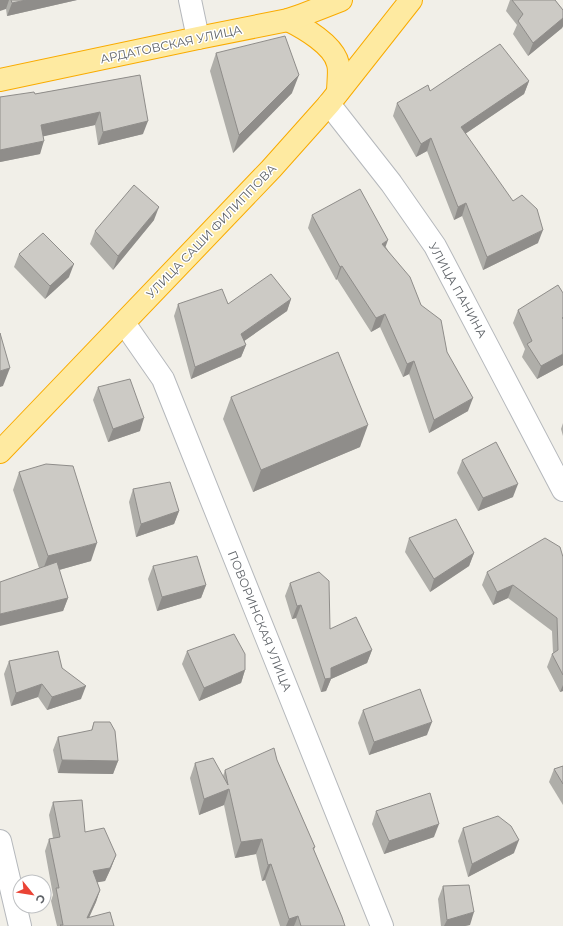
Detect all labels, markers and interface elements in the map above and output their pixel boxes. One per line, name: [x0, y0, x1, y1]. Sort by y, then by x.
street label: АРДАТОВСКАЯ УЛИЦА: [99, 22, 243, 66]
street label: УЛИЦА САШИ ФИЛИППОВА: [143, 161, 279, 301]
street label: УЛИЦА ПАНИНА: [426, 240, 490, 340]
street label: ПОВОРИНСКАЯ УЛИЦА: [225, 548, 295, 694]
north arrow: [12, 874, 52, 914]
text: С: [33, 892, 49, 906]

